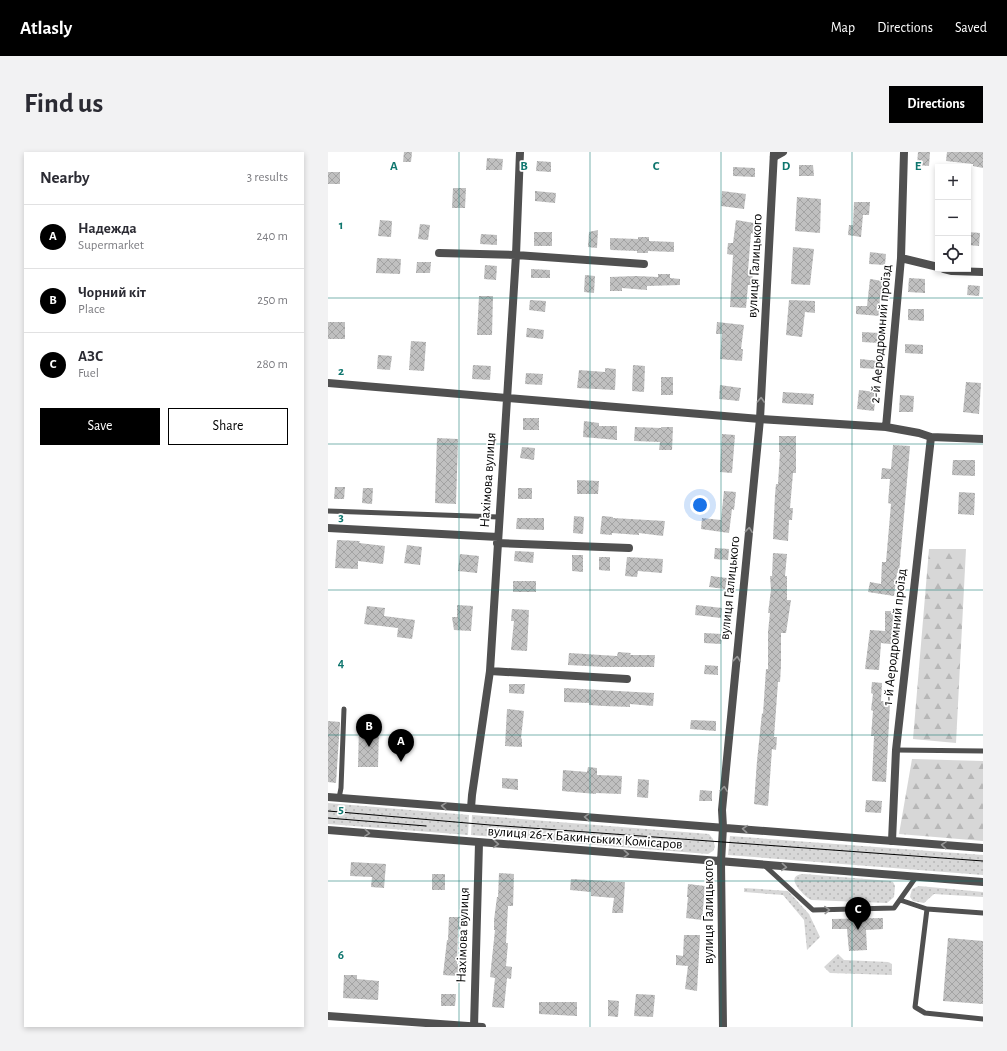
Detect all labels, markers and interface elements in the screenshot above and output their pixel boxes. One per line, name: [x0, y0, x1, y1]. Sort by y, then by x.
text: Atlasly: [20, 19, 72, 38]
text: Map: [831, 21, 855, 35]
text: Directions: [877, 21, 933, 35]
text: Saved: [955, 21, 987, 35]
button: Directions: [889, 86, 983, 123]
text: Find us: [24, 90, 103, 118]
text: A: [390, 160, 398, 173]
text: B: [520, 160, 528, 173]
text: C: [653, 160, 660, 173]
text: D: [782, 160, 791, 173]
text: E: [915, 160, 922, 173]
map controls: [935, 164, 971, 272]
button: +: [935, 164, 971, 200]
text: Nearby: [40, 169, 90, 186]
text: 3 results: [247, 171, 288, 184]
button: −: [935, 200, 971, 236]
street label: вулиця Галицького: [745, 213, 765, 319]
text: 1: [339, 219, 343, 232]
text: Надежда: [78, 221, 137, 236]
text: A: [49, 230, 57, 243]
text: 240 m: [256, 230, 288, 243]
button: locate: [935, 236, 971, 272]
text: Supermarket: [78, 239, 144, 252]
street label: 2-й Аеродромний проїзд: [868, 264, 894, 404]
text: Чорний кіт: [78, 285, 146, 300]
text: B: [49, 294, 57, 307]
text: 250 m: [257, 294, 288, 307]
text: Place: [78, 303, 105, 316]
text: АЗС: [78, 349, 103, 364]
text: C: [50, 358, 56, 371]
text: 280 m: [257, 358, 288, 371]
text: 2: [338, 365, 344, 378]
text: Fuel: [78, 367, 99, 380]
one-way arrow: [757, 397, 765, 403]
button: Save: [40, 408, 160, 445]
button: Share: [168, 408, 288, 445]
street label: Нахімова вулиця: [478, 432, 498, 528]
your location: [690, 495, 710, 515]
text: 3: [338, 511, 344, 524]
one-way arrow: [745, 527, 754, 533]
street label: вулиця Галицького: [718, 535, 742, 641]
street label: 1-й Аеродромний проїзд: [881, 568, 909, 706]
one-way arrow: [732, 656, 741, 662]
text: 4: [338, 657, 345, 670]
pin: B: [356, 714, 382, 747]
pin: A: [388, 729, 414, 762]
one-way arrow: [719, 786, 728, 792]
one-way arrow: [441, 802, 447, 811]
text: 5: [338, 803, 344, 816]
one-way arrow: [584, 813, 590, 822]
street label: вулиця 26-х Бакинських Комісаров: [487, 824, 683, 852]
one-way arrow: [742, 825, 748, 834]
one-way arrow: [364, 828, 370, 837]
one-way arrow: [493, 840, 499, 849]
one-way arrow: [941, 841, 947, 850]
one-way arrow: [623, 850, 629, 859]
street label: вулиця Галицького: [702, 860, 716, 964]
one-way arrow: [781, 862, 787, 871]
street label: Нахімова вулиця: [454, 887, 472, 983]
pin: C: [845, 897, 871, 930]
one-way arrow: [824, 905, 830, 914]
text: 6: [338, 949, 344, 962]

